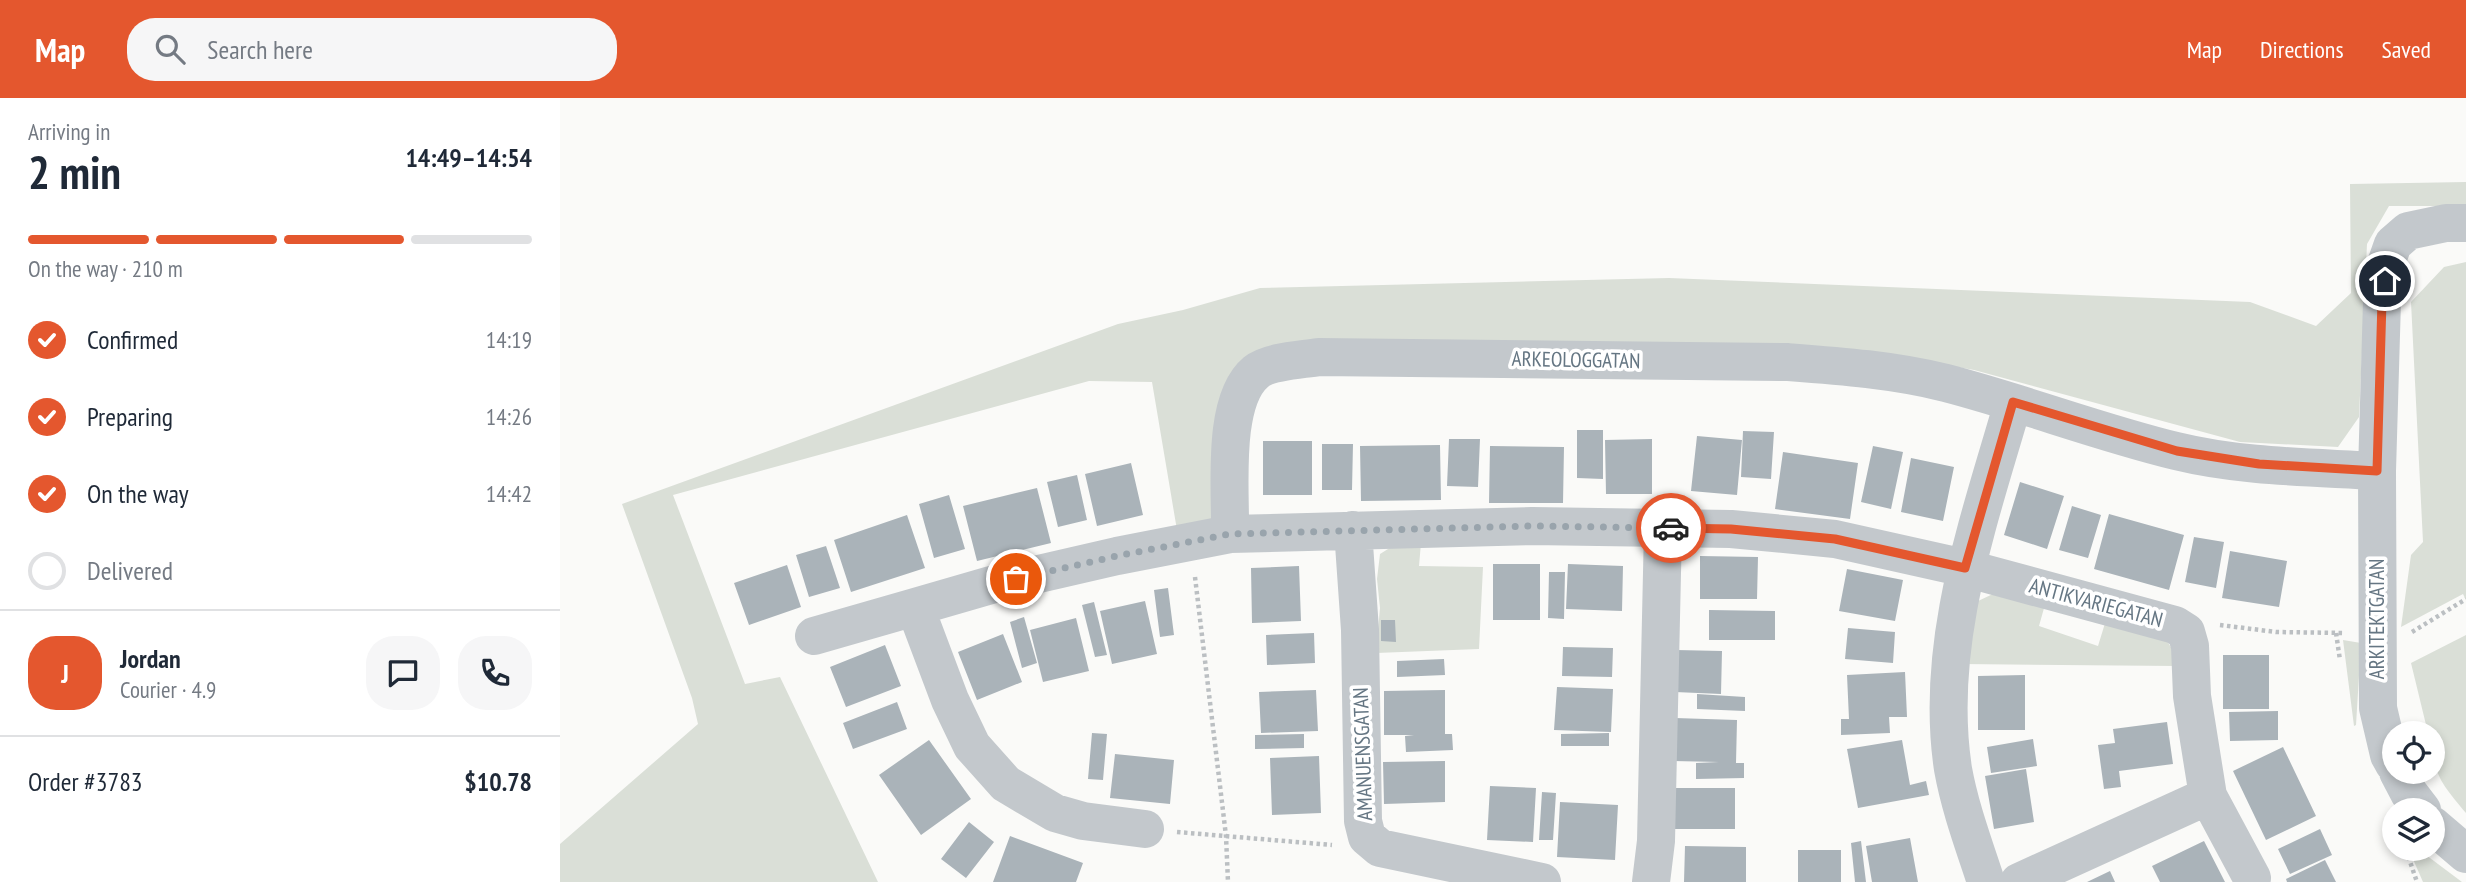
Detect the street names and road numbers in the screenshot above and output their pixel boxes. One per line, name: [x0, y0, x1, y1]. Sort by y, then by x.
street label: ARKEOLOGGATAN: [1511, 345, 1641, 374]
street label: ARKITEKTGATAN: [2363, 559, 2390, 679]
street label: ANTIKVARIEGATAN: [2026, 572, 2166, 633]
street label: AMANUENSGATAN: [1347, 687, 1378, 821]

